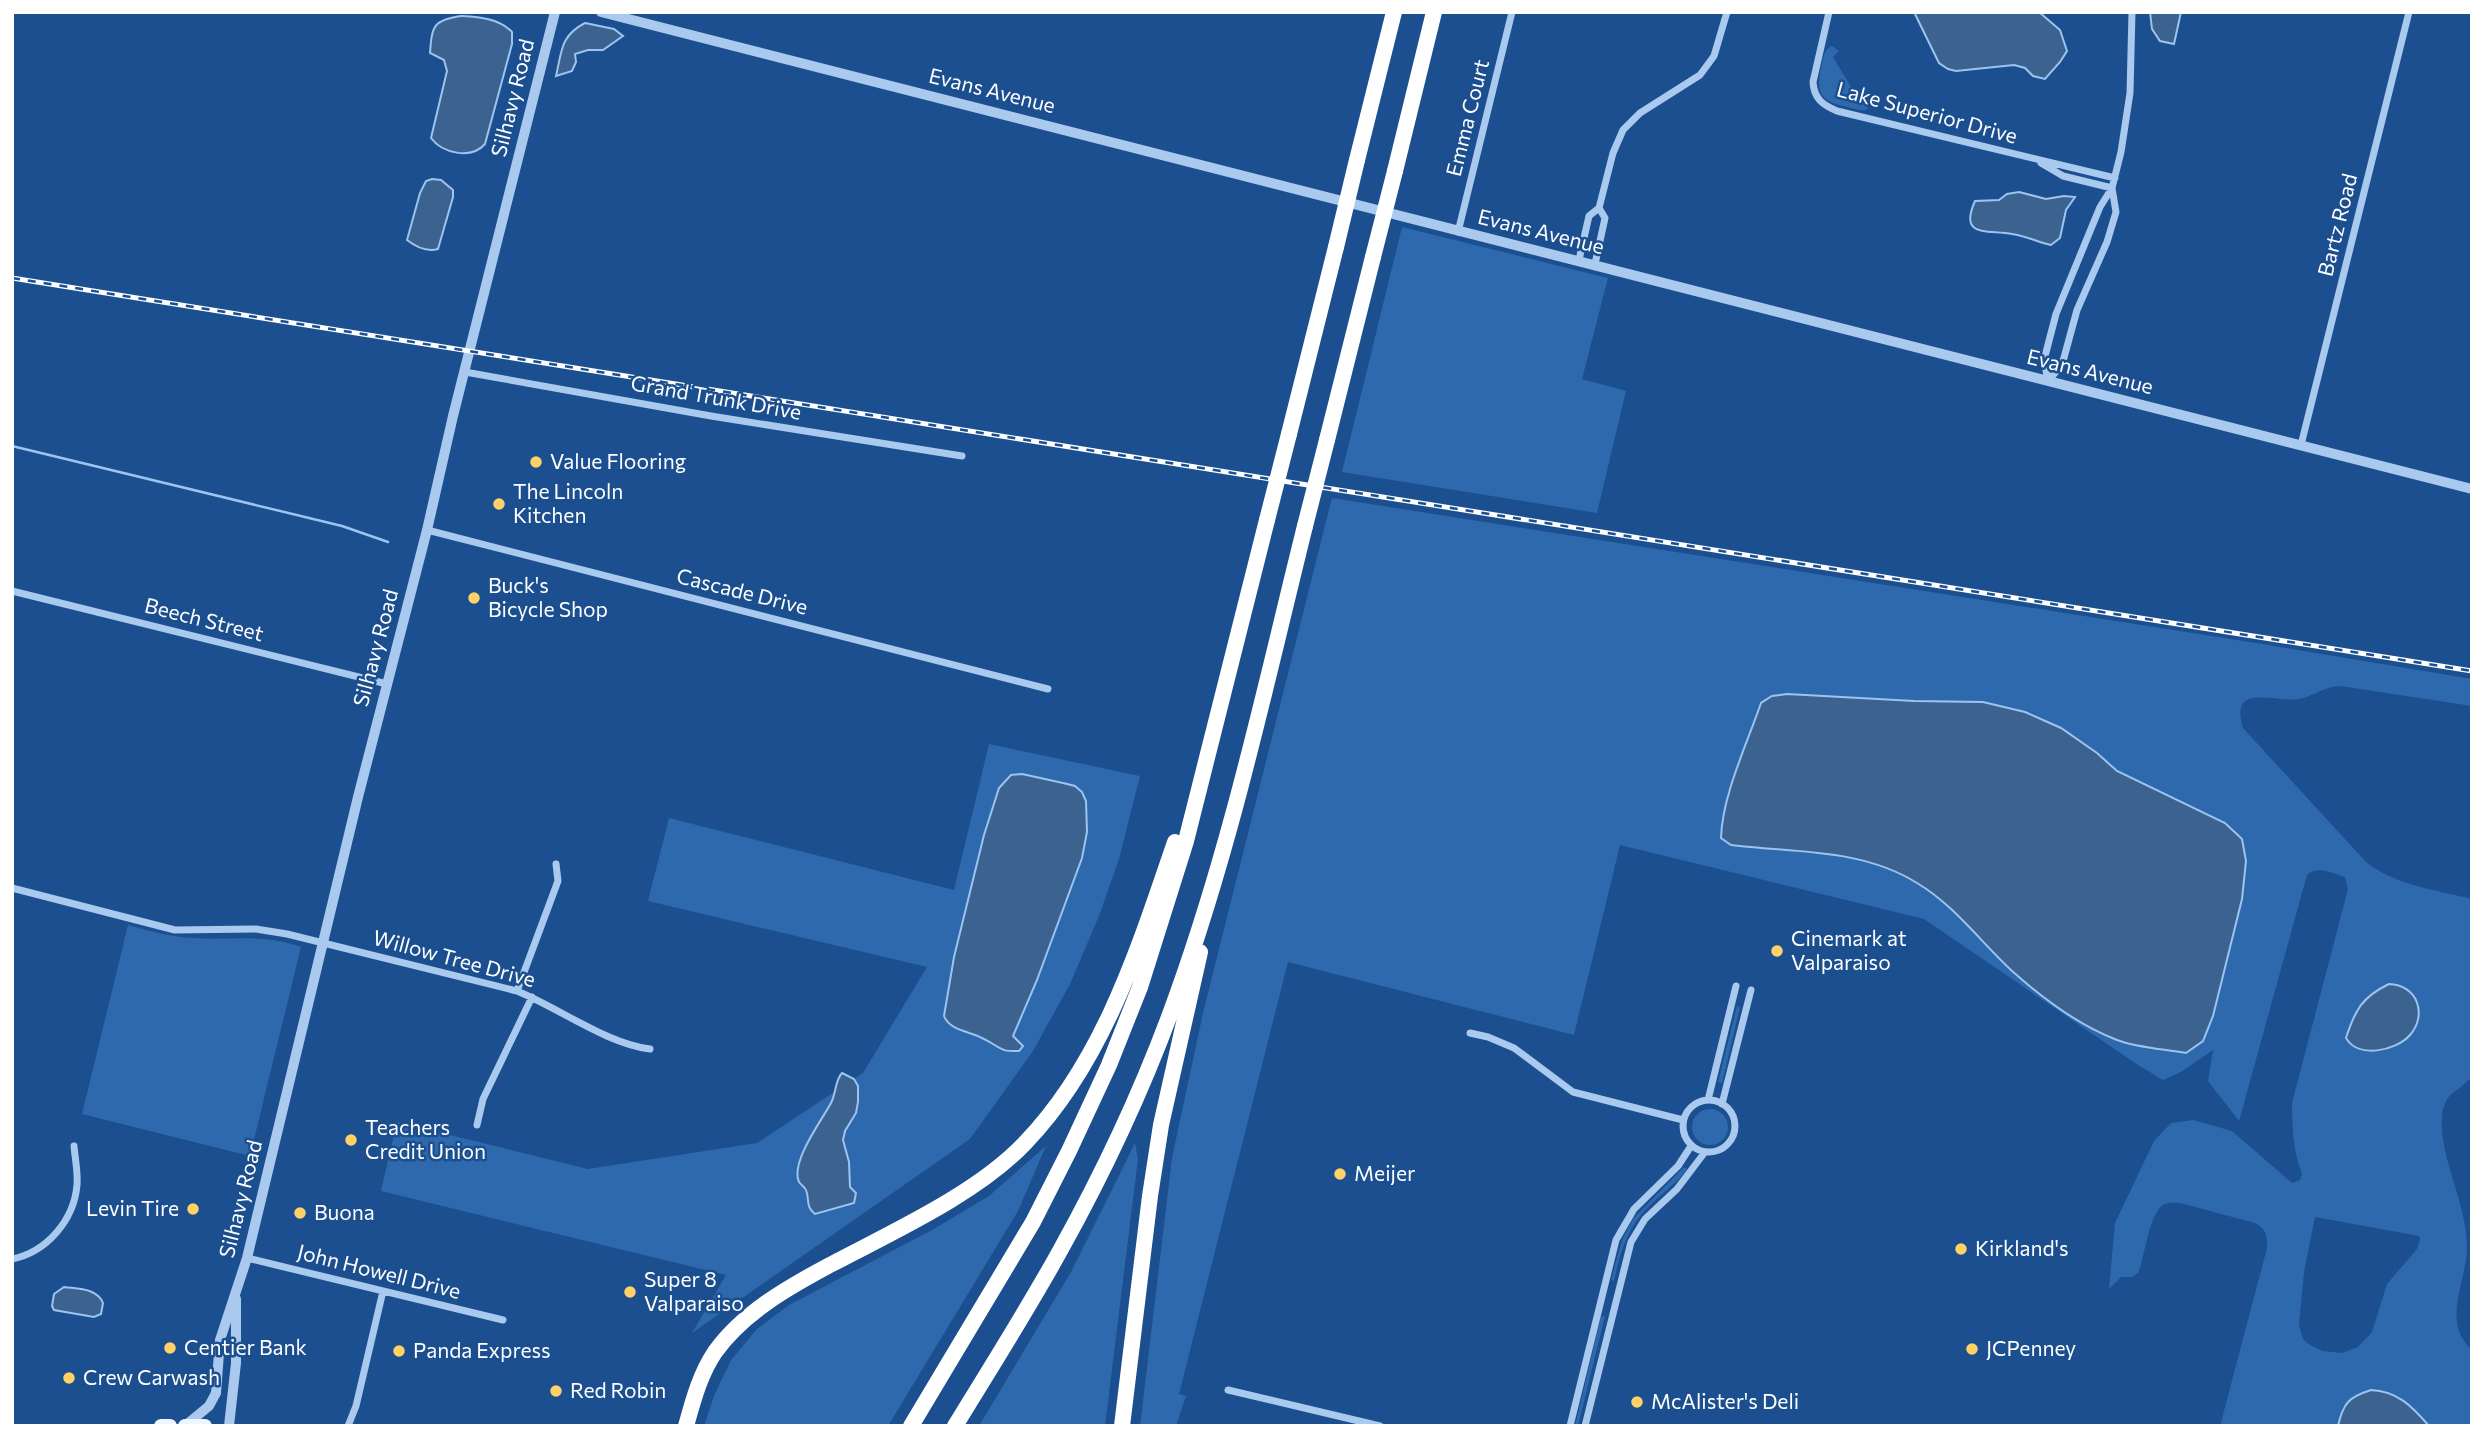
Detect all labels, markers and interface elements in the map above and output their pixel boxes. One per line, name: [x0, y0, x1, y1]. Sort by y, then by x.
street label: Silhavy Road: [485, 36, 538, 159]
street label: Emma Court: [1440, 57, 1493, 179]
street label: Evans Avenue: [927, 62, 1058, 117]
street label: Lake Superior Drive: [1834, 75, 2020, 148]
street label: Bartz Road: [2312, 171, 2361, 279]
street label: Evans Avenue: [1476, 203, 1607, 258]
street label: Evans Avenue: [2025, 343, 2156, 398]
street label: Grand Trunk Drive: [629, 369, 803, 424]
place label: Value Flooring: [550, 448, 686, 473]
marker: Value Flooring: [528, 454, 544, 470]
place label: The Lincoln Kitchen: [513, 478, 623, 527]
marker: The Lincoln Kitchen: [491, 496, 507, 512]
street label: Cascade Drive: [674, 562, 811, 619]
place label: Buck's Bicycle Shop: [488, 572, 608, 621]
street label: Silhavy Road: [347, 586, 402, 709]
marker: Buck's Bicycle Shop: [466, 590, 482, 606]
street label: Beech Street: [142, 592, 266, 645]
street label: Willow Tree Drive: [370, 924, 538, 991]
place label: Cinemark at Valparaiso: [1791, 925, 1907, 974]
marker: Cinemark at Valparaiso: [1769, 943, 1785, 959]
place label: Teachers Credit Union: [365, 1114, 486, 1163]
marker: Teachers Credit Union: [343, 1132, 359, 1148]
street label: Silhavy Road: [213, 1137, 266, 1260]
place label: Meijer: [1354, 1160, 1415, 1185]
marker: Meijer: [1332, 1166, 1348, 1182]
place label: Levin Tire: [86, 1195, 179, 1220]
place label: Buona: [314, 1199, 375, 1224]
marker: Levin Tire: [185, 1201, 201, 1217]
marker: Buona: [292, 1205, 308, 1221]
place label: Kirkland's: [1975, 1235, 2069, 1260]
street label: John Howell Drive: [295, 1238, 464, 1303]
marker: Kirkland's: [1953, 1241, 1969, 1257]
place label: Super 8 Valparaiso: [644, 1266, 744, 1315]
marker: Super 8 Valparaiso: [622, 1284, 638, 1300]
place label: Centier Bank: [184, 1334, 307, 1359]
place label: JCPenney: [1986, 1335, 2076, 1360]
place label: Panda Express: [413, 1337, 551, 1362]
marker: Centier Bank: [162, 1340, 178, 1356]
marker: JCPenney: [1964, 1341, 1980, 1357]
marker: Panda Express: [391, 1343, 407, 1359]
place label: Crew Carwash: [83, 1364, 220, 1389]
marker: Crew Carwash: [61, 1370, 77, 1386]
place label: Red Robin: [570, 1377, 666, 1402]
marker: Red Robin: [548, 1383, 564, 1399]
place label: McAlister's Deli: [1651, 1388, 1799, 1413]
marker: McAlister's Deli: [1629, 1394, 1645, 1410]

